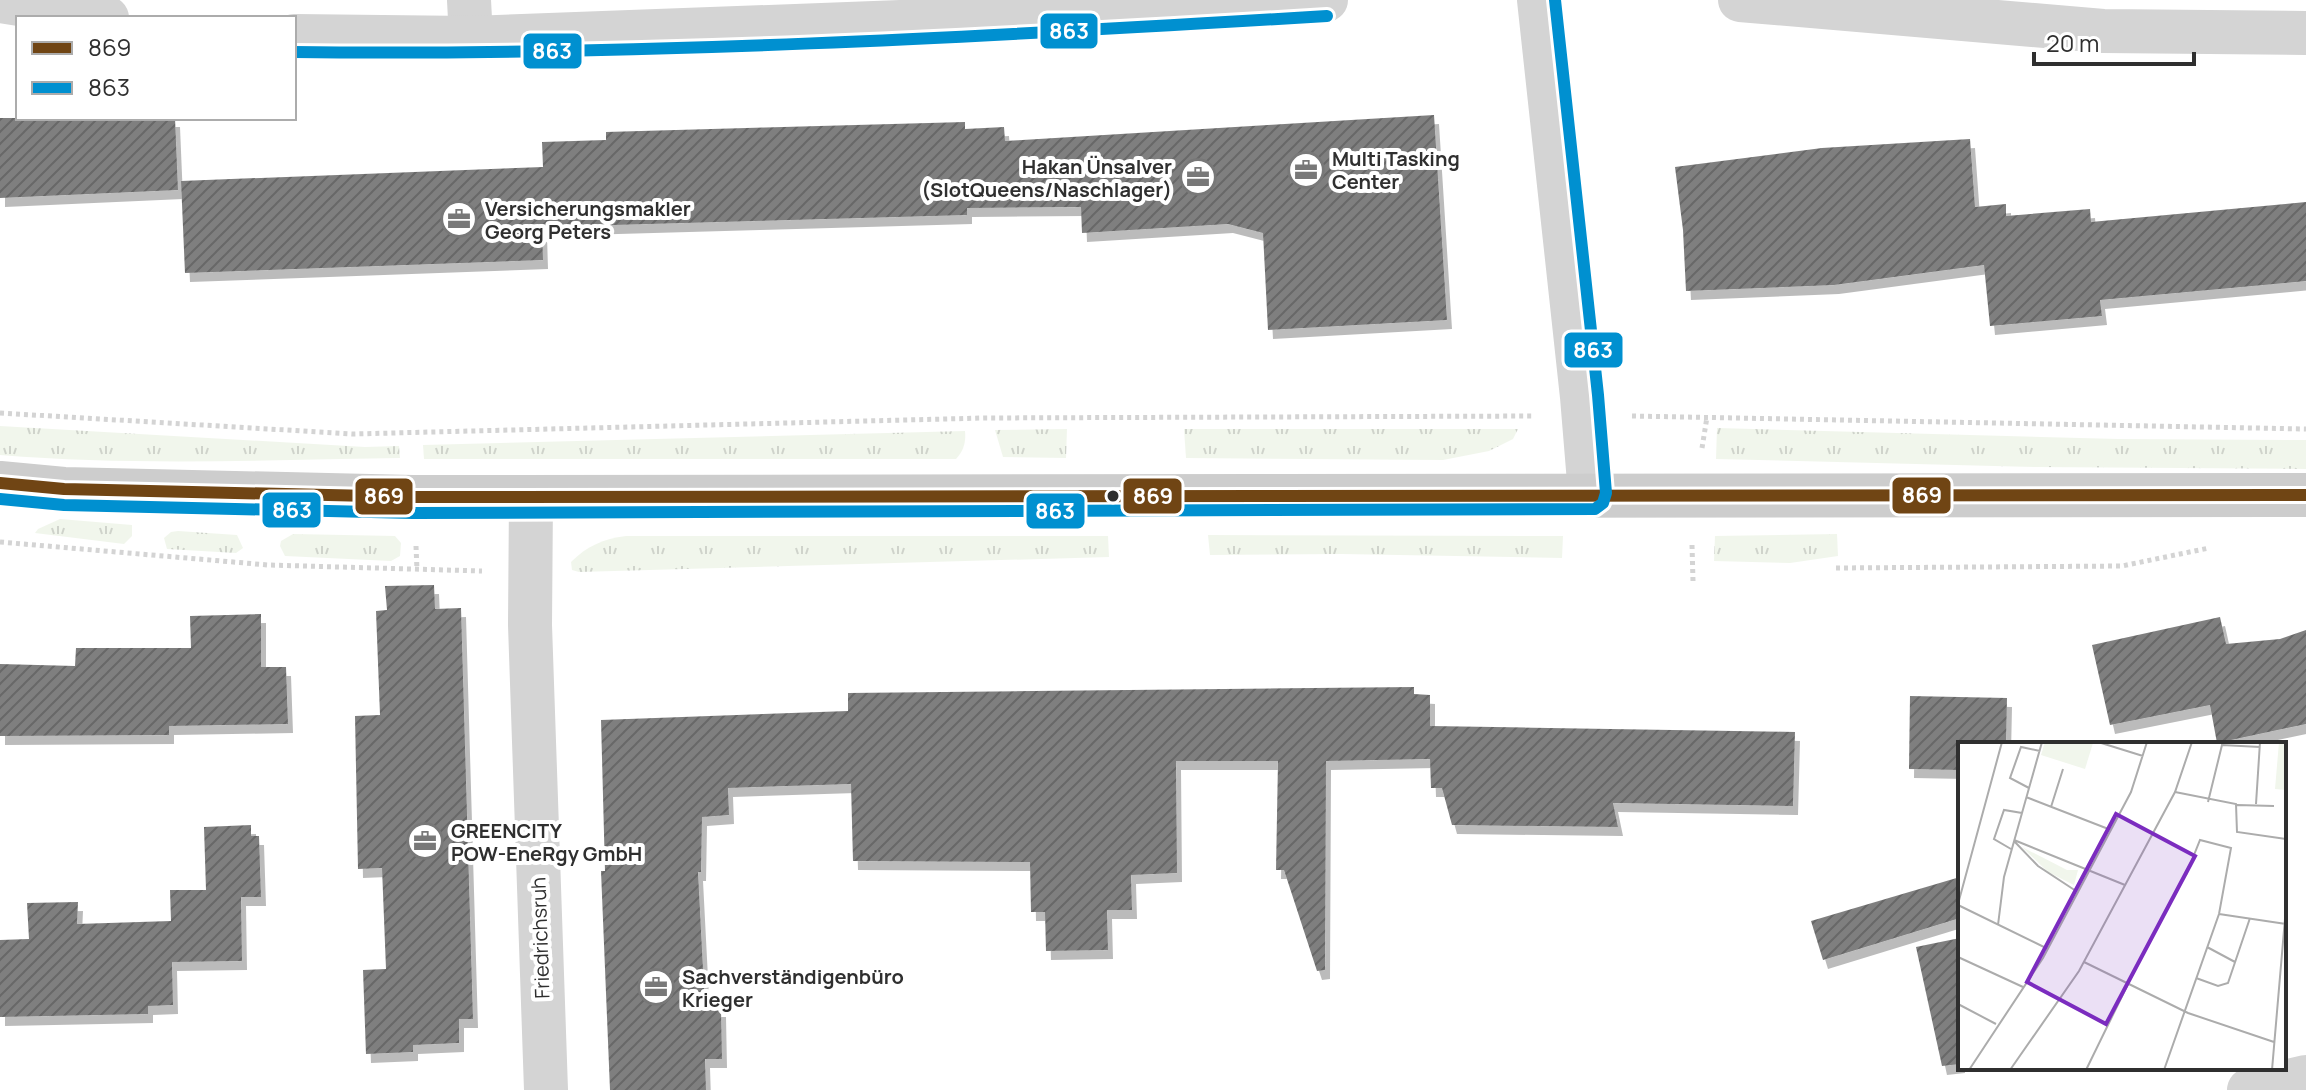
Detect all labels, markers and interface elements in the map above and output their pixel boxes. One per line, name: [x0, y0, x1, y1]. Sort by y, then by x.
line badge: 863: [1039, 12, 1099, 50]
legend: [16, 16, 296, 120]
text: 863: [1049, 16, 1089, 46]
scale bar: [2034, 16, 2194, 66]
text: 20 m: [2046, 26, 2099, 59]
text: 869: [88, 30, 131, 63]
line badge: 863: [522, 32, 583, 70]
text: 863: [532, 36, 572, 66]
text: 863: [88, 70, 130, 103]
place label: Multi Tasking Center: [1332, 145, 1460, 195]
office icon: Multi Tasking Center: [1287, 151, 1325, 189]
place label: Hakan Ünsalver (SlotQueens/Naschlager): [921, 153, 1172, 203]
office icon: Hakan Ünsalver (SlotQueens/Naschlager): [1179, 158, 1217, 196]
place label: Versicherungsmakler Georg Peters: [485, 195, 691, 245]
office icon: Versicherungsmakler Georg Peters: [440, 200, 478, 238]
line badge: 863: [1563, 331, 1624, 369]
text: 863: [1573, 335, 1613, 365]
line badge: 869: [1891, 476, 1952, 515]
line badge: 869: [354, 477, 414, 516]
line badge: 869: [1122, 477, 1183, 515]
text: 869: [1902, 480, 1942, 510]
text: 869: [364, 481, 404, 511]
text: 869: [1133, 481, 1173, 511]
unlabelled marker: [1105, 488, 1121, 504]
line badge: 863: [261, 491, 322, 529]
line badge: 863: [1025, 492, 1086, 530]
text: 863: [272, 495, 312, 525]
text: 863: [1035, 496, 1075, 526]
inset map: [1958, 742, 2286, 1070]
place label: GREENCITY POW-EneRgy GmbH: [451, 817, 642, 867]
office icon: GREENCITY POW-EneRgy GmbH: [406, 822, 444, 860]
street label: Friedrichsruh: [524, 877, 556, 999]
place label: Sachverständigenbüro Krieger: [682, 963, 904, 1013]
office icon: Sachverständigenbüro Krieger: [637, 968, 675, 1006]

